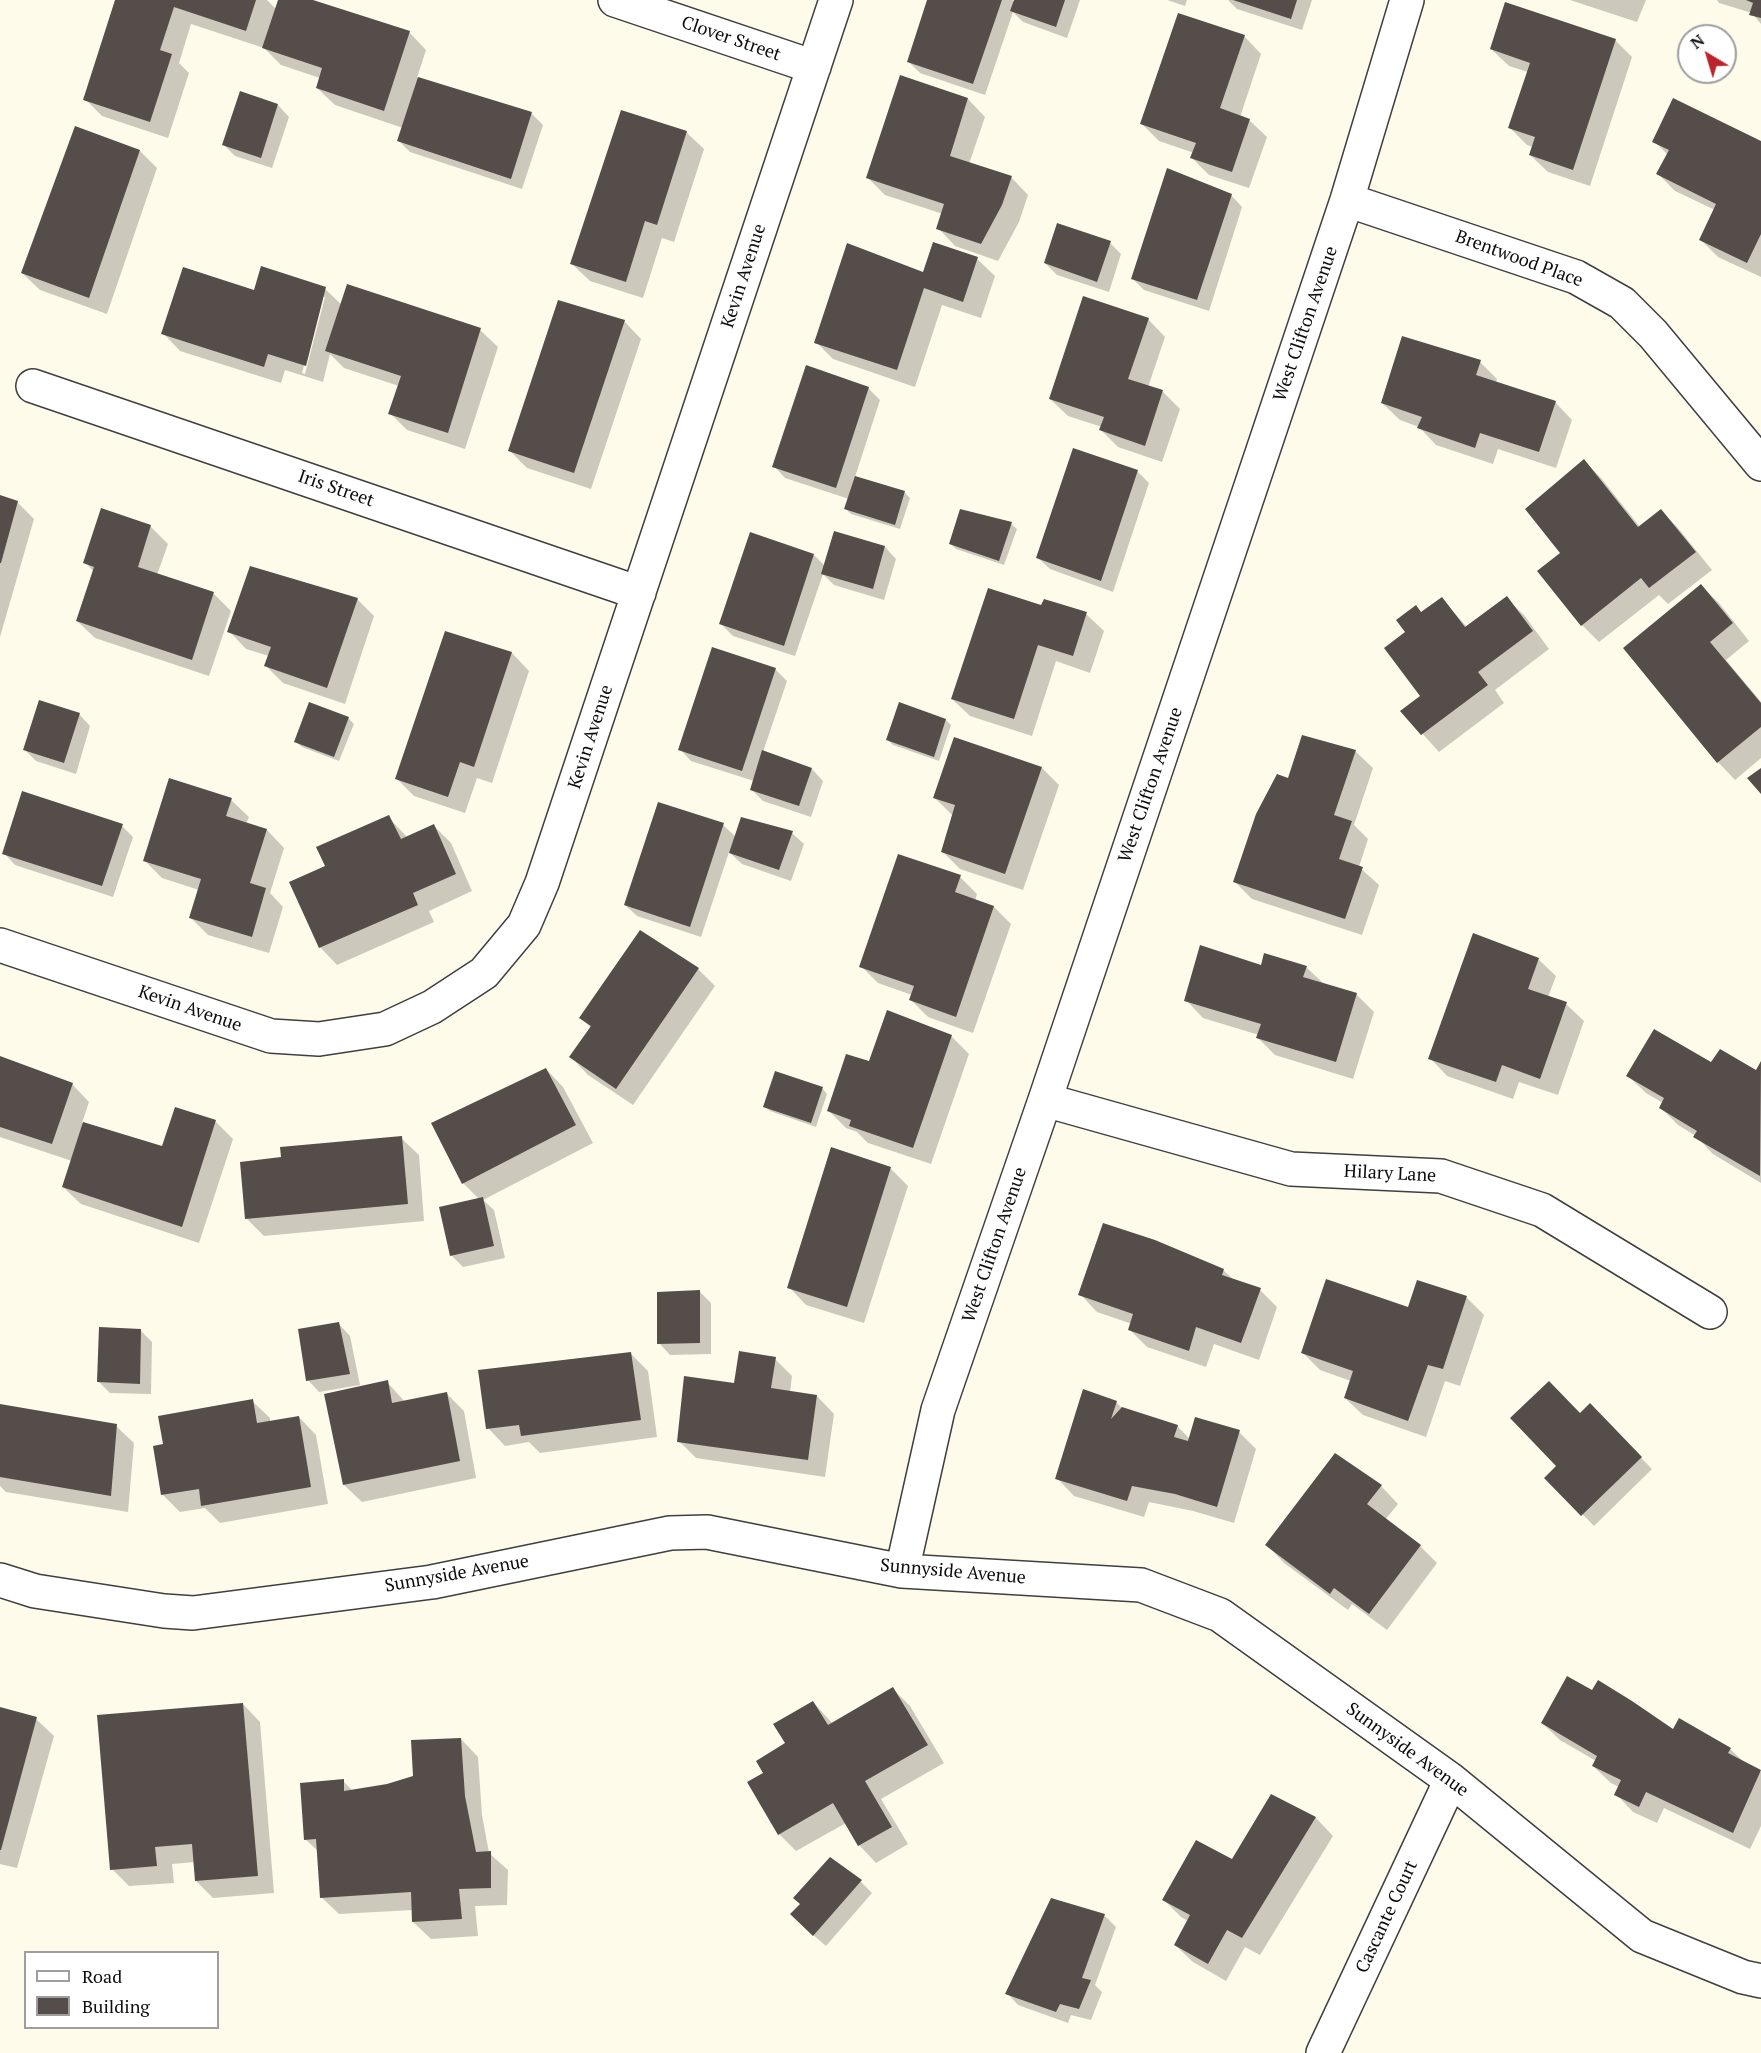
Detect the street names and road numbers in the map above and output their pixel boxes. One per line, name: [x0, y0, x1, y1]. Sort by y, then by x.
street label: Clover Street: [678, 12, 784, 66]
street label: Kevin Avenue: [717, 221, 771, 331]
street label: Brentwood Place: [1452, 226, 1586, 292]
street label: West Clifton Avenue: [1269, 244, 1343, 404]
street label: Iris Street: [295, 466, 377, 512]
street label: Kevin Avenue: [564, 682, 618, 792]
street label: West Clifton Avenue: [1114, 705, 1188, 865]
street label: Kevin Avenue: [135, 981, 245, 1037]
street label: Hilary Lane: [1343, 1161, 1437, 1187]
street label: West Clifton Avenue: [958, 1165, 1032, 1325]
street label: Sunnyside Avenue: [383, 1551, 531, 1597]
street label: Sunnyside Avenue: [879, 1555, 1027, 1589]
street label: Sunnyside Avenue: [1342, 1698, 1472, 1802]
street label: Cascante Court: [1351, 1857, 1423, 1977]

